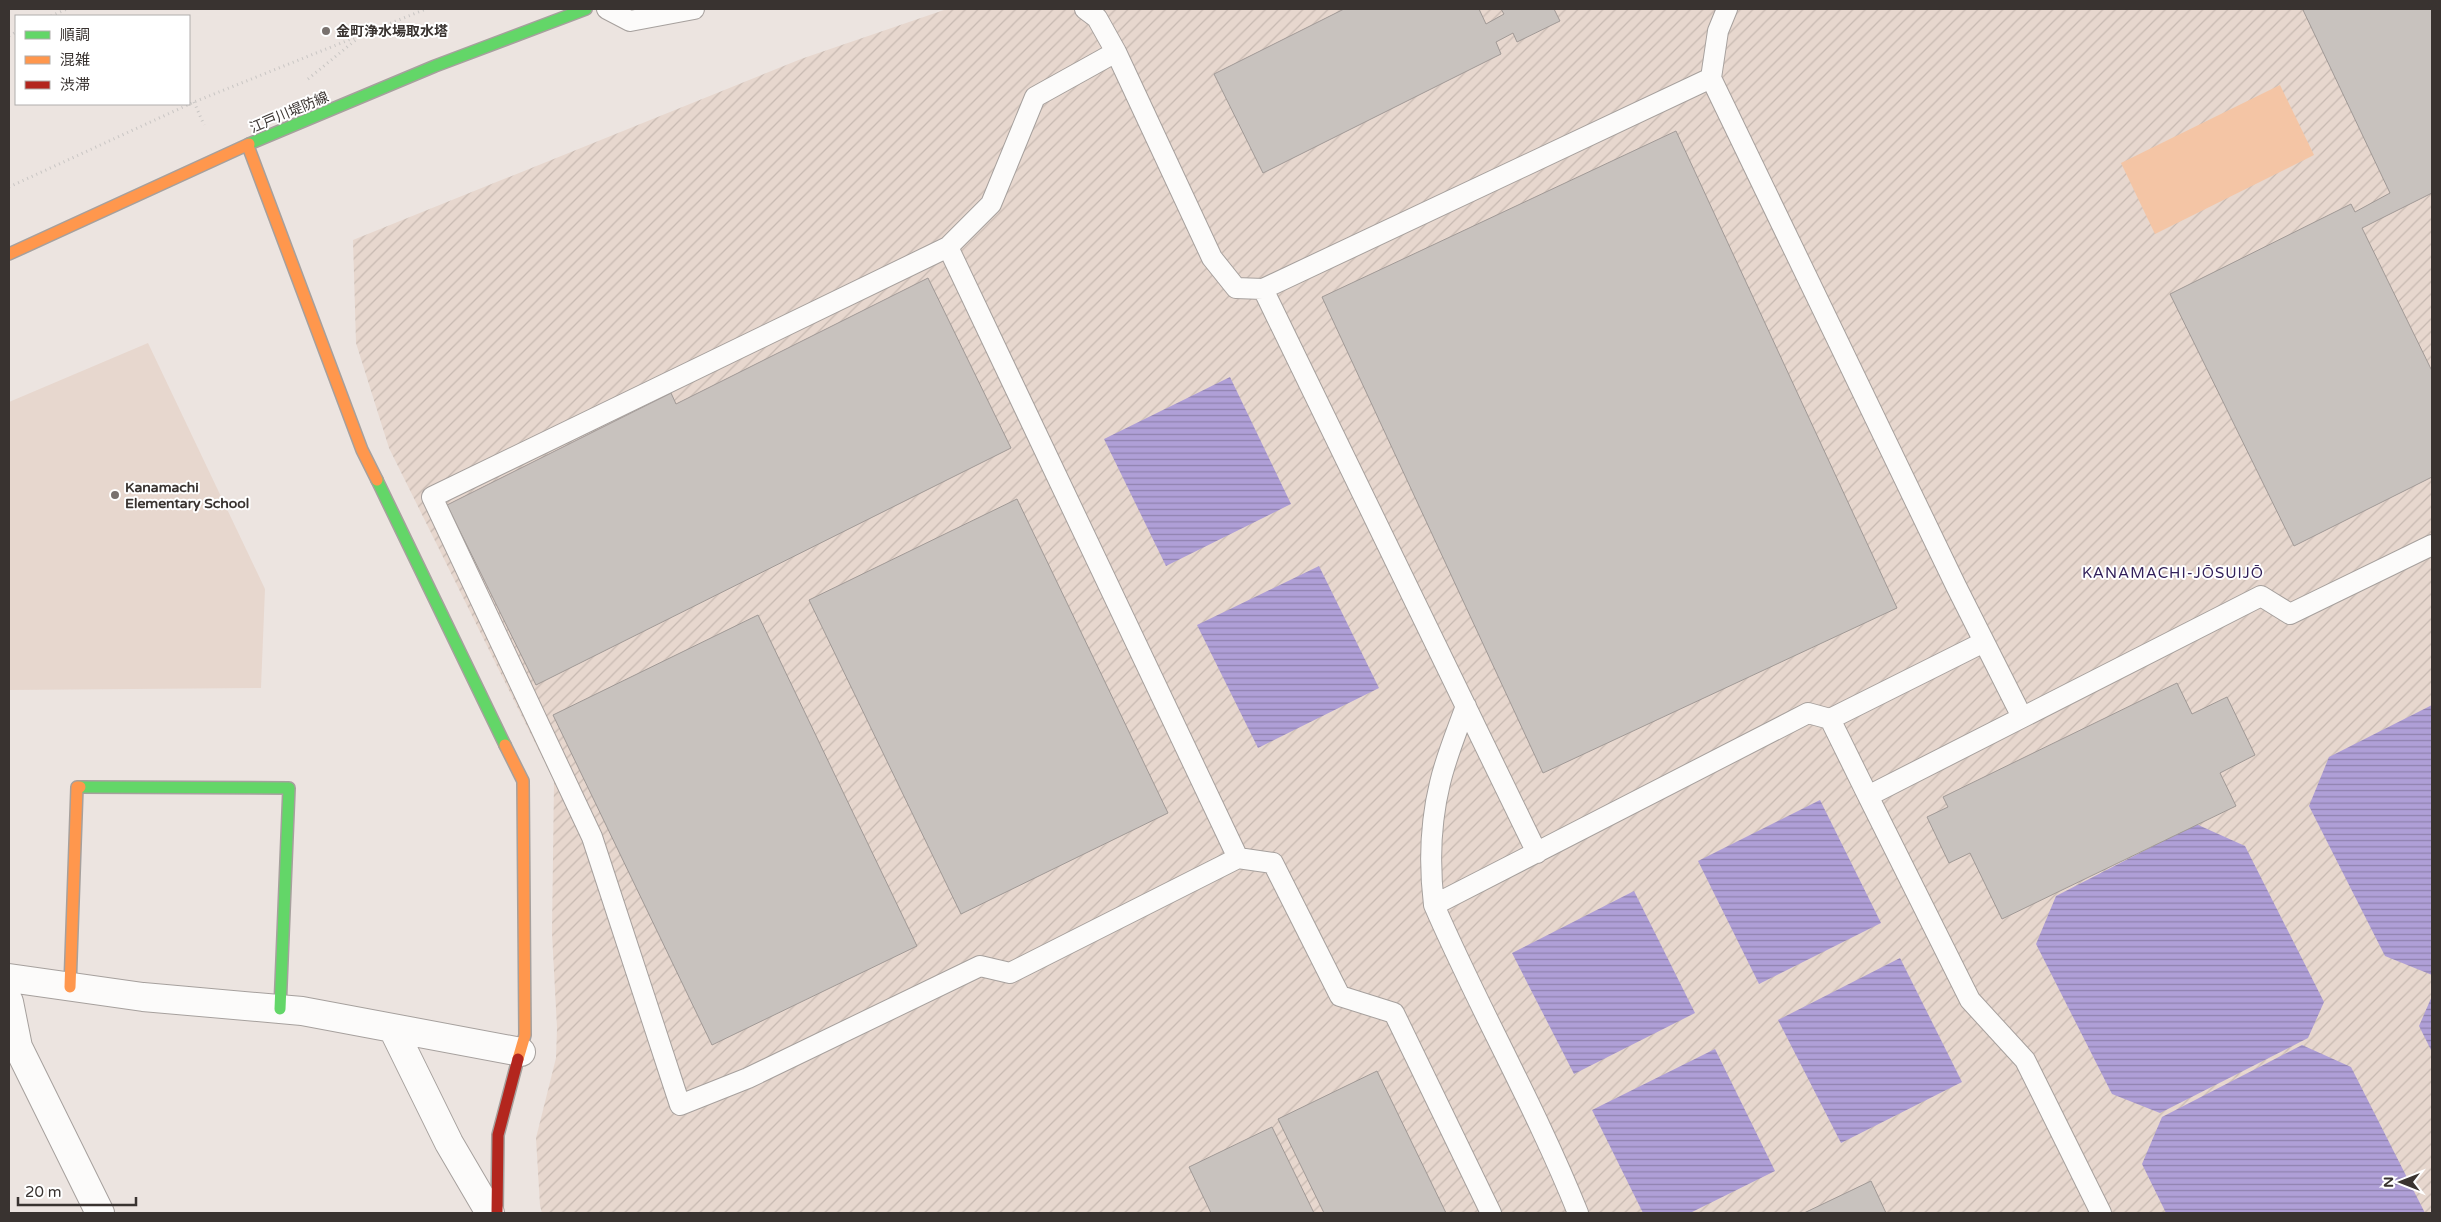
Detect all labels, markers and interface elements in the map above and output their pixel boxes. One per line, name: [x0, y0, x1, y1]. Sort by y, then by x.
legend: [15, 15, 190, 105]
place label: 金町浄水場取水塔: [336, 23, 448, 40]
marker: 金町浄水場取水塔: [320, 25, 332, 37]
text: 順調: [60, 26, 90, 44]
text: 混雑: [60, 51, 90, 69]
text: 渋滞: [60, 76, 90, 94]
street label: 江戸川堤防線: [247, 88, 331, 137]
place label: Kanamachi Elementary School: [125, 479, 249, 512]
marker: Kanamachi Elementary School: [109, 489, 121, 501]
district label: KANAMACHI-JŌSUIJŌ: [2082, 564, 2264, 582]
north arrow: [2376, 1157, 2426, 1207]
scale bar: [18, 1174, 135, 1206]
text: N: [2380, 1176, 2397, 1188]
text: 20 m: [25, 1183, 62, 1201]

